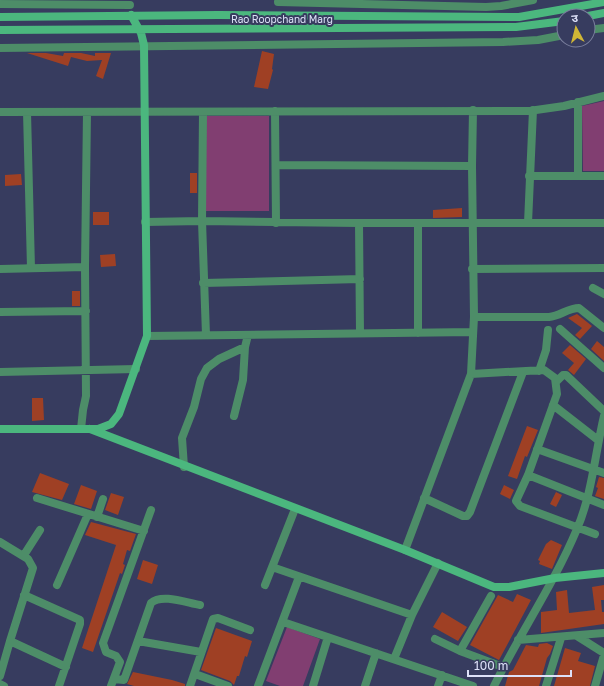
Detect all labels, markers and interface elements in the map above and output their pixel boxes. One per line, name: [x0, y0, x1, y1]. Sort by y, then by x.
north arrow: [556, 8, 596, 48]
text: उ: [571, 11, 579, 24]
street label: Rao Roopchand Marg: [231, 13, 333, 25]
scale bar: [468, 652, 571, 678]
text: 100 m: [474, 658, 508, 673]

